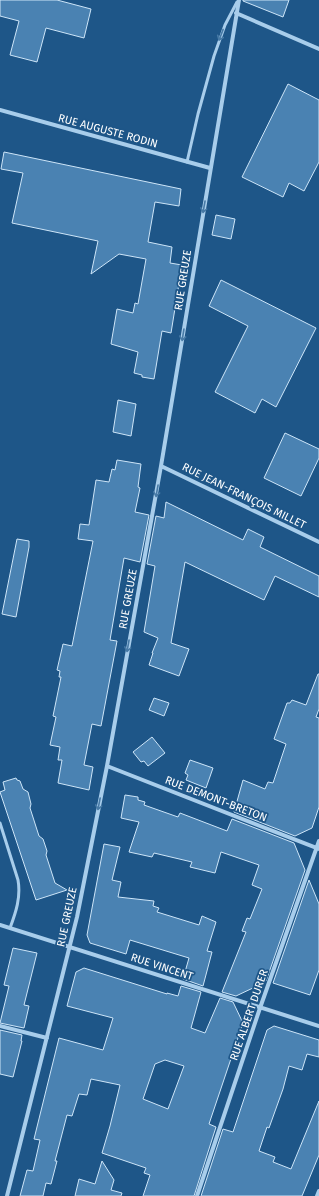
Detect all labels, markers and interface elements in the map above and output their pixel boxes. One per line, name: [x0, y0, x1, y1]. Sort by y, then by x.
one-way arrow: [217, 29, 225, 41]
street label: RUE AUGUSTE RODIN: [57, 111, 159, 151]
one-way arrow: [200, 200, 208, 213]
street label: RUE GREUZE: [172, 249, 194, 311]
one-way arrow: [179, 328, 187, 341]
street label: RUE JEAN-FRANÇOIS MILLET: [180, 460, 308, 532]
one-way arrow: [153, 484, 161, 497]
street label: RUE GREUZE: [116, 568, 140, 630]
one-way arrow: [124, 639, 132, 652]
street label: RUE DEMONT-BRETON: [163, 774, 269, 824]
one-way arrow: [95, 797, 103, 810]
street label: RUE GREUZE: [54, 886, 80, 948]
street label: RUE VINCENT: [129, 951, 195, 983]
street label: RUE ALBERT DURER: [227, 967, 271, 1062]

